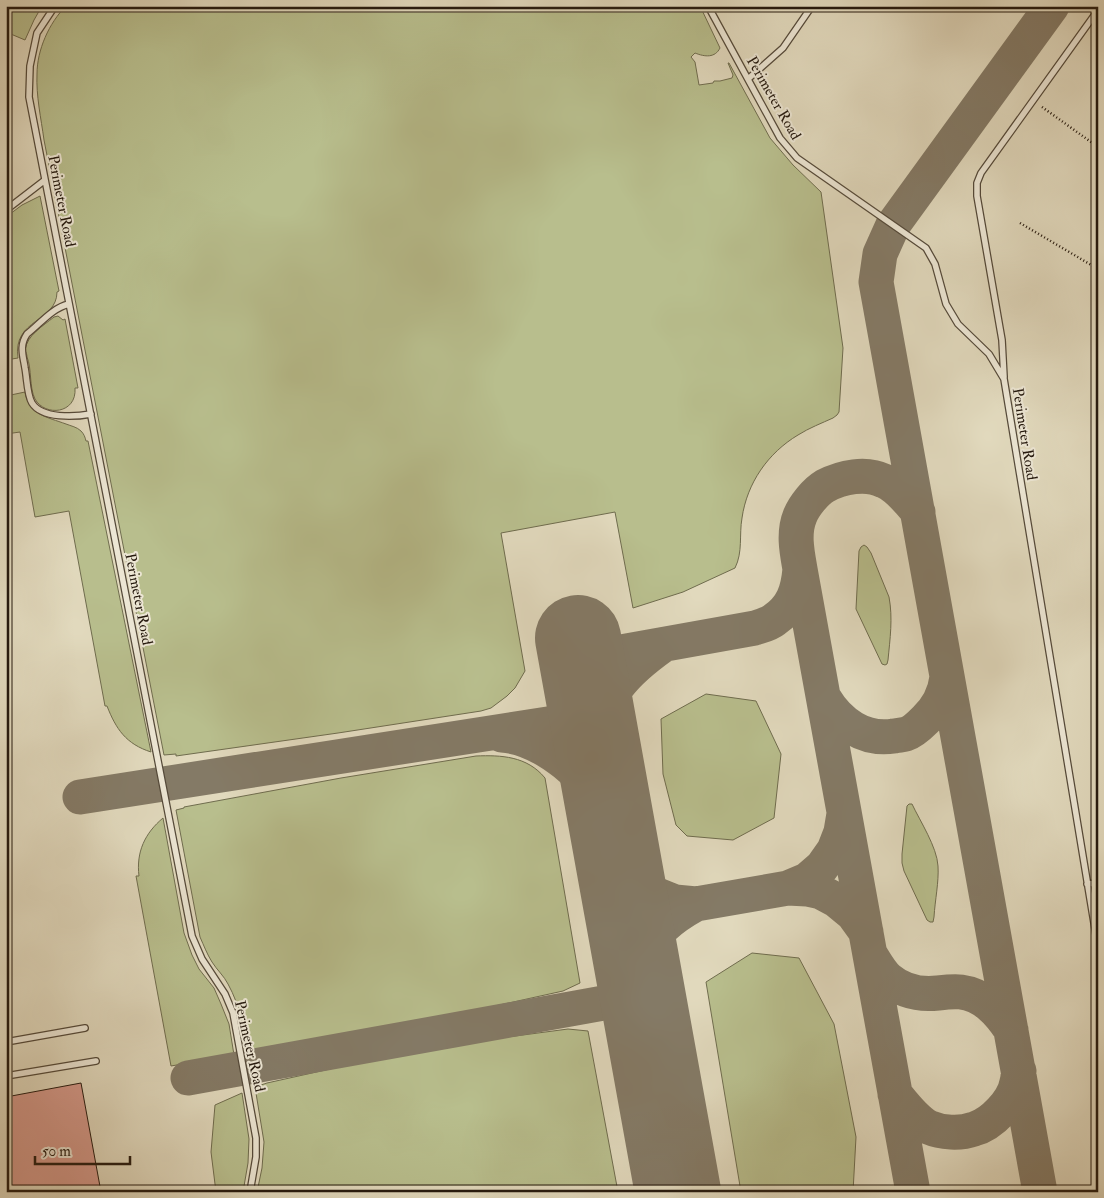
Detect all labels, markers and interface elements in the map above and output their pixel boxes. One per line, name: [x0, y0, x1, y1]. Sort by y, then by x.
street label: Perimeter Road: [742, 53, 805, 144]
street label: Perimeter Road: [43, 153, 80, 249]
street label: Perimeter Road: [1008, 387, 1041, 482]
street label: Perimeter Road: [120, 551, 157, 647]
street label: Perimeter Road: [230, 999, 269, 1094]
scale bar: [35, 1133, 130, 1165]
text: 50 m: [42, 1142, 71, 1161]

